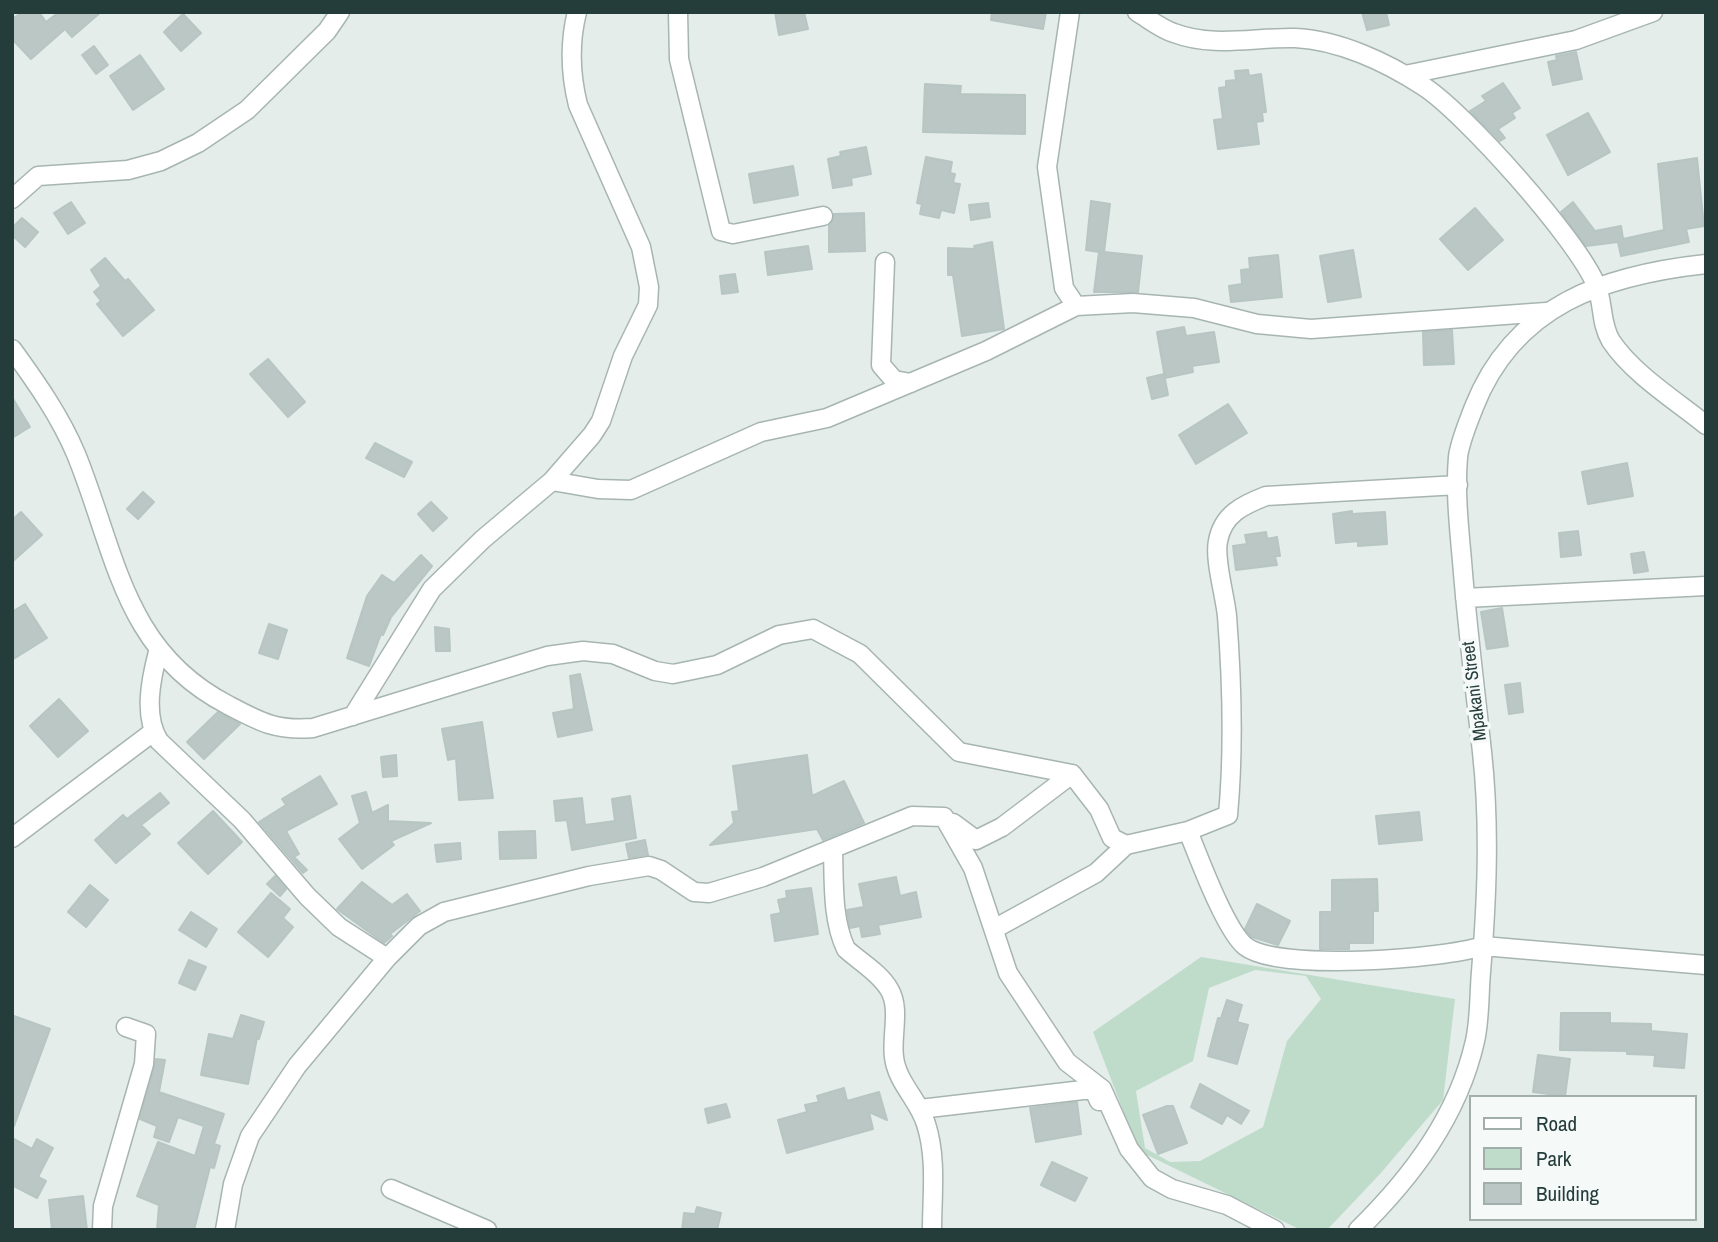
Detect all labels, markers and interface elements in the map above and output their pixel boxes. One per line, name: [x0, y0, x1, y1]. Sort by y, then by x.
street label: Mpakani Street: [1458, 640, 1492, 742]
legend: [1470, 1095, 1697, 1221]
text: Road: [1536, 1109, 1577, 1138]
text: Park: [1536, 1144, 1571, 1173]
text: Building: [1536, 1179, 1599, 1208]

